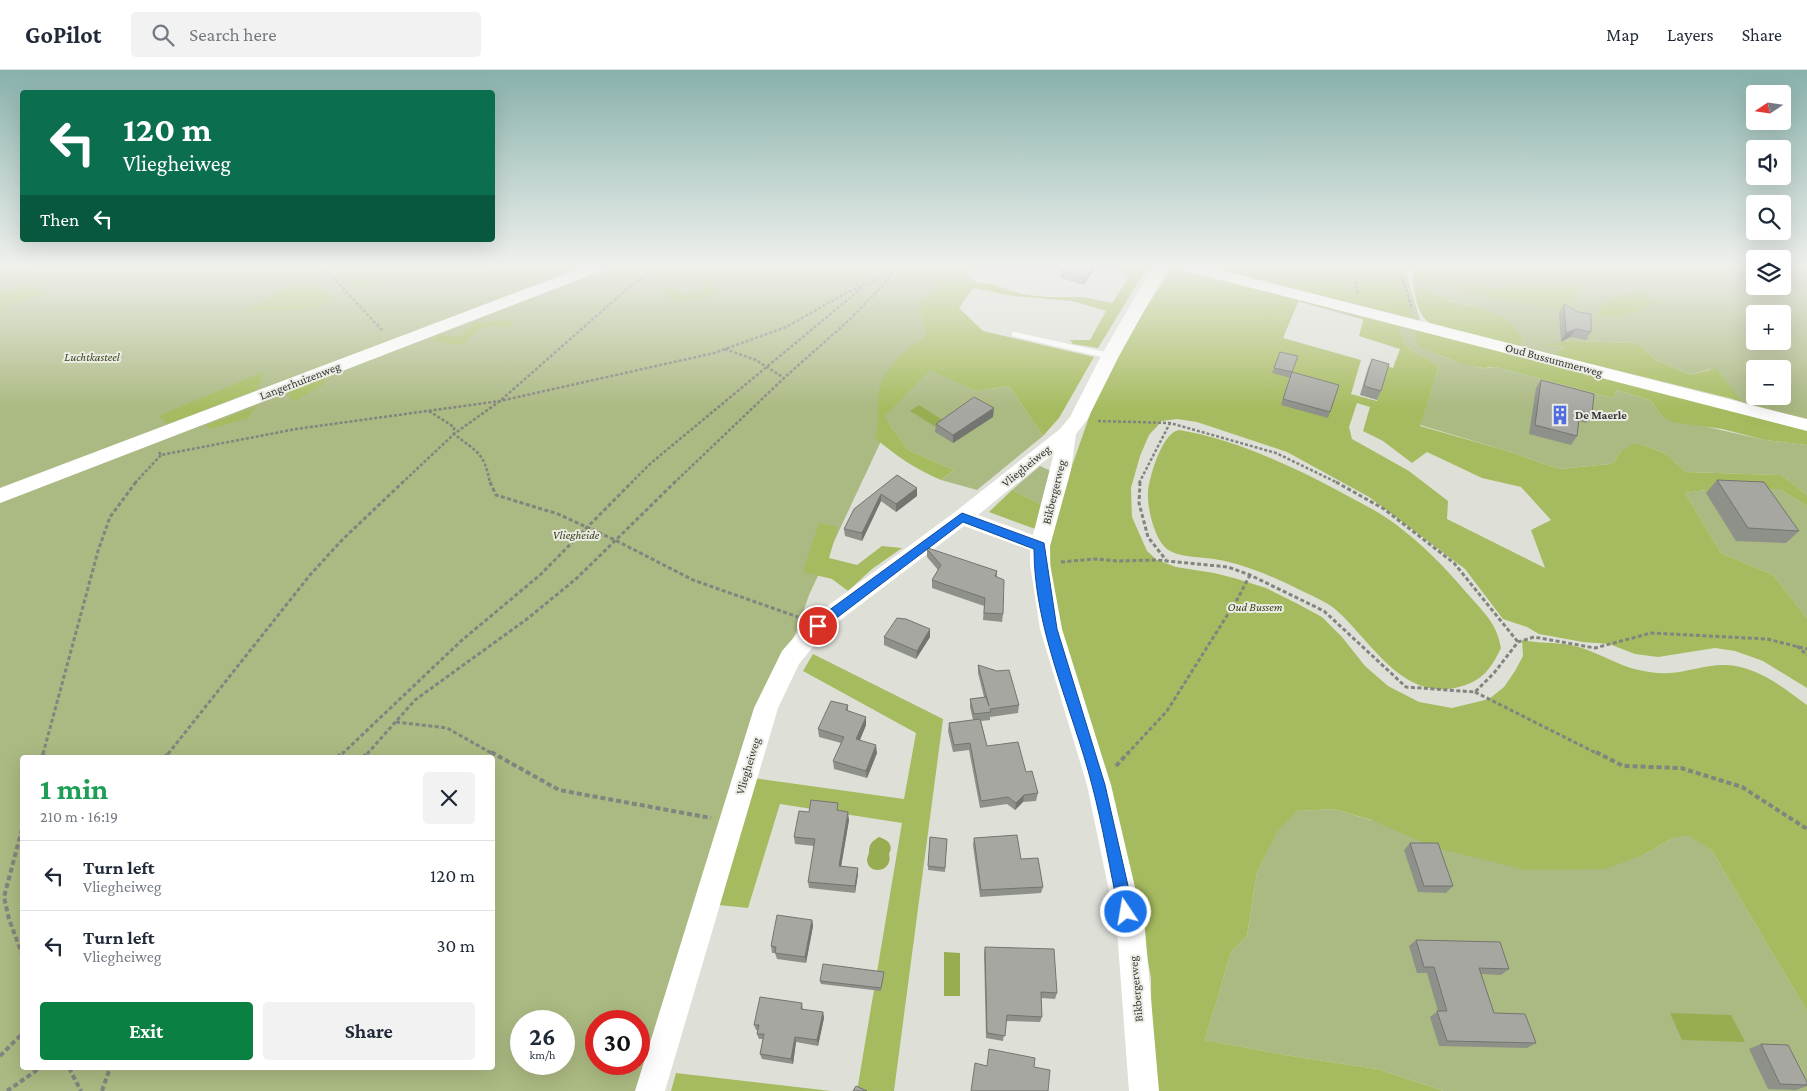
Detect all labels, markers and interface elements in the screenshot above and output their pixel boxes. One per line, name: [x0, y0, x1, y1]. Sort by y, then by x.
search box: [131, 12, 481, 57]
text: GoPilot: [25, 21, 101, 48]
icon: search: [149, 21, 177, 49]
text: Search here: [189, 24, 277, 45]
text: Map: [1606, 25, 1639, 45]
text: Layers: [1667, 25, 1714, 45]
text: Share: [1742, 25, 1782, 45]
north arrow: [1746, 85, 1791, 130]
map controls: [1746, 85, 1791, 405]
icon: left: [40, 110, 105, 175]
text: 120 m: [123, 110, 212, 149]
button: sound: [1746, 140, 1791, 185]
text: Vliegheiweg: [123, 151, 231, 176]
button: search: [1746, 195, 1791, 240]
icon: left: [89, 205, 117, 233]
text: Then: [40, 209, 79, 230]
button: layers: [1746, 250, 1791, 295]
button: +: [1746, 305, 1791, 350]
street label: Oud Bussummerweg: [1504, 340, 1604, 380]
park label: Luchtkasteel: [64, 350, 121, 364]
street label: Langerhuizenweg: [257, 359, 343, 403]
button: −: [1746, 360, 1791, 405]
building icon: De Maerle: [1549, 404, 1571, 426]
place label: De Maerle: [1575, 408, 1627, 422]
street label: Vliegheiweg: [999, 442, 1053, 490]
street label: Bikbergerweg: [1039, 458, 1069, 526]
park label: Vliegheide: [553, 528, 600, 542]
park label: Oud Bussem: [1227, 600, 1283, 614]
pin: [797, 605, 839, 647]
icon: arrive: [804, 612, 832, 640]
street label: Vliegheiweg: [733, 736, 763, 796]
text: 1 min: [40, 772, 108, 805]
button: close: [423, 772, 475, 824]
text: 210 m · 16:19: [40, 808, 118, 825]
text: Turn left: [83, 857, 155, 878]
icon: left: [40, 862, 68, 890]
text: 120 m: [430, 865, 475, 886]
text: Vliegheiweg: [83, 878, 162, 895]
position arrow: [1099, 885, 1151, 937]
text: Turn left: [83, 927, 155, 948]
icon: left: [40, 932, 68, 960]
text: 30 m: [436, 935, 475, 956]
text: Vliegheiweg: [83, 948, 162, 965]
street label: Bikbergerweg: [1126, 955, 1146, 1022]
button: Exit: [40, 1002, 253, 1060]
button: Share: [263, 1002, 475, 1060]
speed limit sign: 30: [585, 1010, 650, 1075]
text: 26: [529, 1023, 556, 1050]
text: km/h: [530, 1048, 555, 1062]

